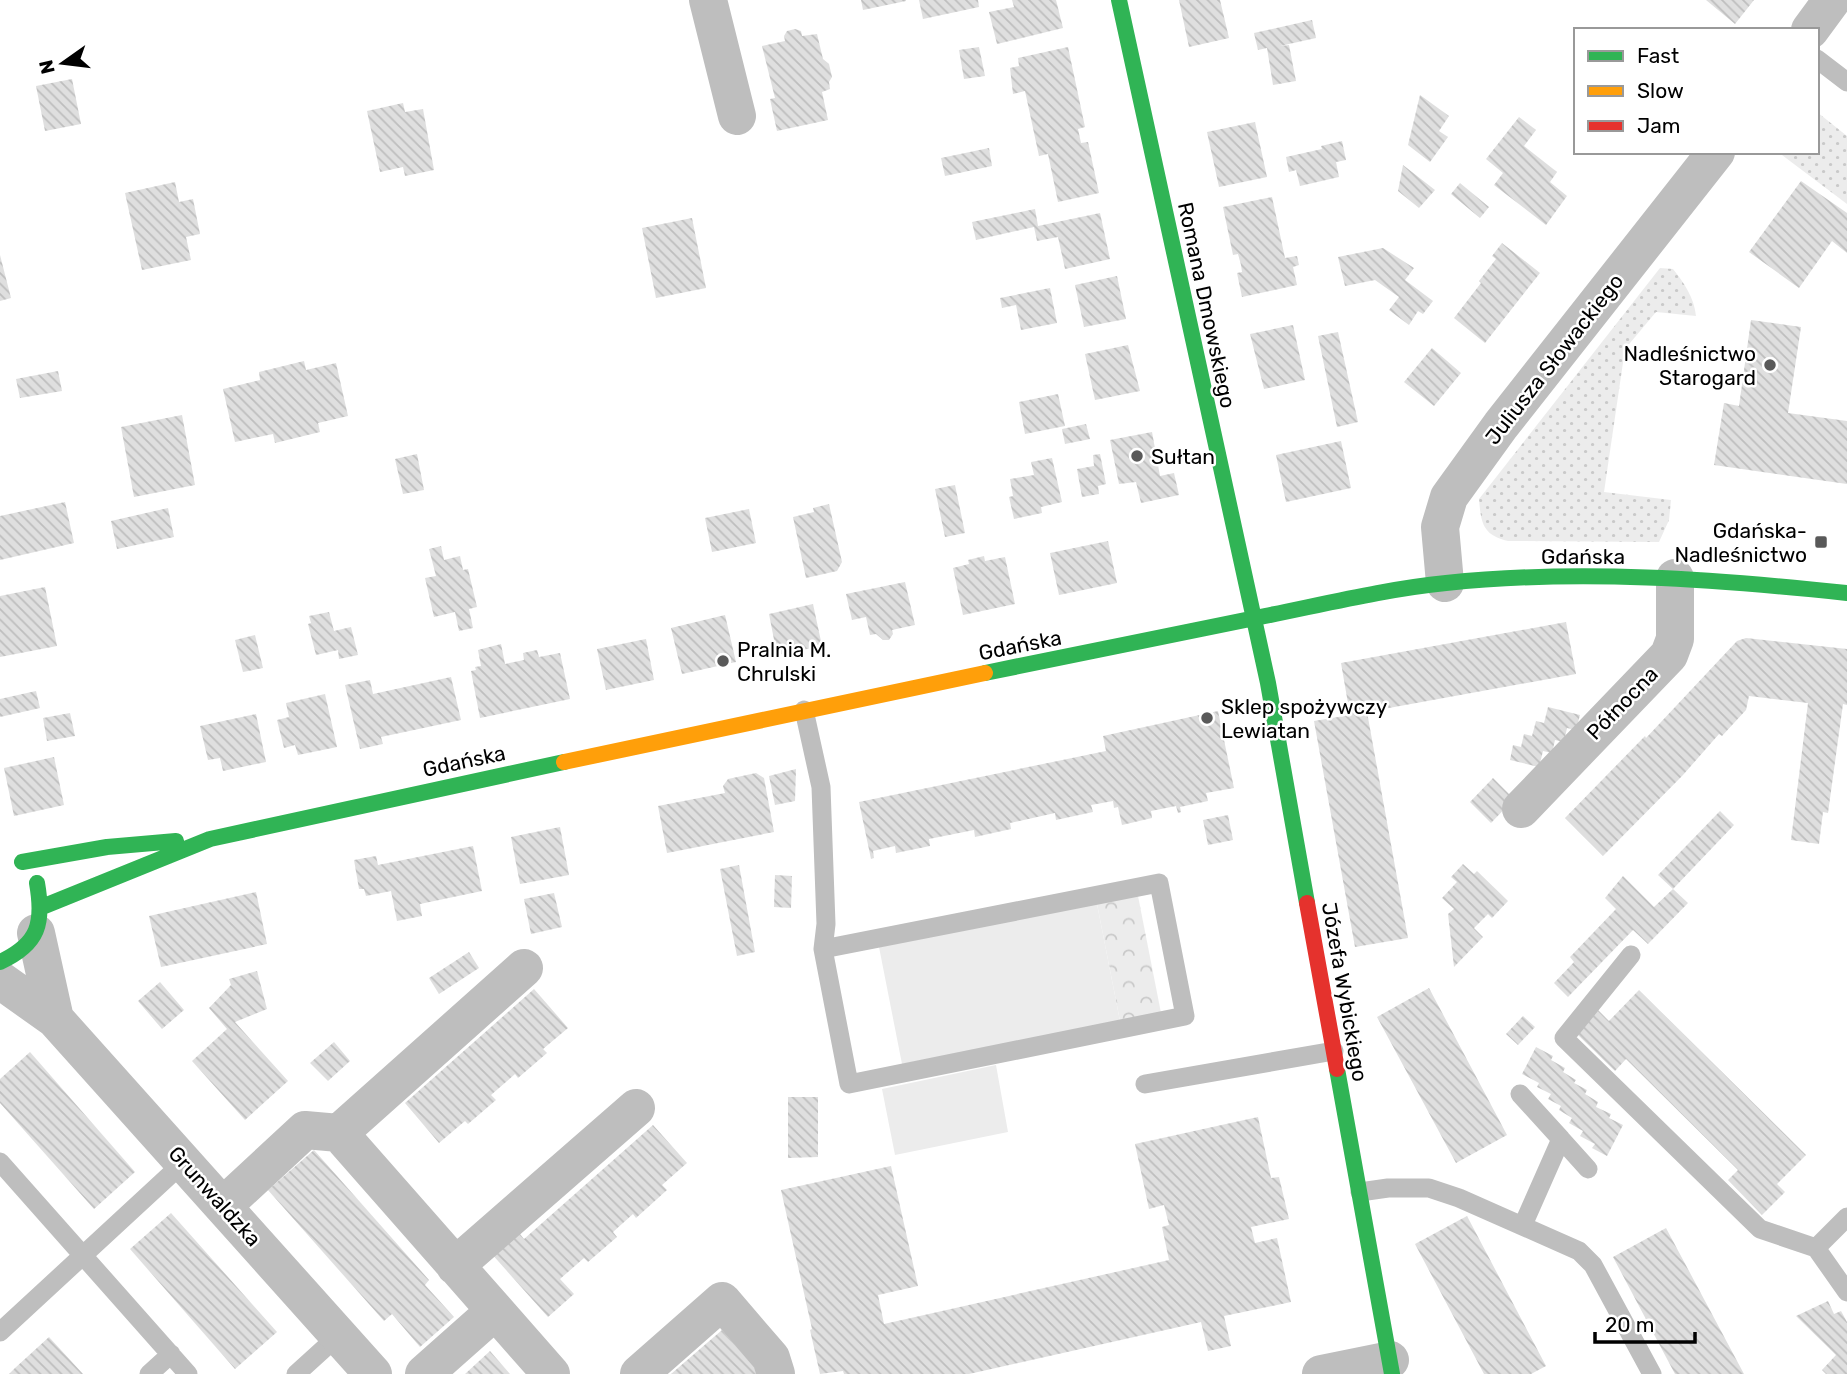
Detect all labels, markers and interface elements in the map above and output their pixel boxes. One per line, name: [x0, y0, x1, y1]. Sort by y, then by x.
north arrow: [28, 28, 98, 98]
legend: [1574, 28, 1819, 154]
text: Fast: [1637, 43, 1679, 68]
text: N: [34, 58, 60, 76]
text: Slow: [1637, 78, 1684, 103]
text: Jam: [1637, 113, 1681, 138]
street label: Romana Dmowskiego: [1173, 200, 1241, 410]
street label: Juliusza Słowackiego: [1480, 269, 1628, 449]
place label: Nadleśnictwo Starogard: [1624, 341, 1756, 390]
marker: Nadleśnictwo Starogard: [1762, 357, 1778, 373]
place label: Sułtan: [1151, 444, 1215, 469]
marker: Sułtan: [1129, 448, 1145, 464]
place label: Gdańska- Nadleśnictwo: [1675, 518, 1807, 567]
marker: Gdańska- Nadleśnictwo: [1813, 534, 1829, 550]
street label: Gdańska: [1541, 544, 1625, 569]
street label: Gdańska: [976, 625, 1064, 665]
place label: Pralnia M. Chrulski: [737, 637, 831, 686]
marker: Pralnia M. Chrulski: [715, 653, 731, 669]
street label: Północna: [1581, 661, 1663, 745]
place label: Sklep spożywczy Lewiatan: [1221, 694, 1388, 743]
marker: Sklep spożywczy Lewiatan: [1199, 710, 1215, 726]
street label: Gdańska: [420, 740, 508, 782]
street label: Józefa Wybickiego: [1317, 900, 1373, 1084]
street label: Grunwaldzka: [164, 1141, 266, 1251]
scale bar: [1595, 1300, 1695, 1344]
text: 20 m: [1605, 1312, 1654, 1337]

